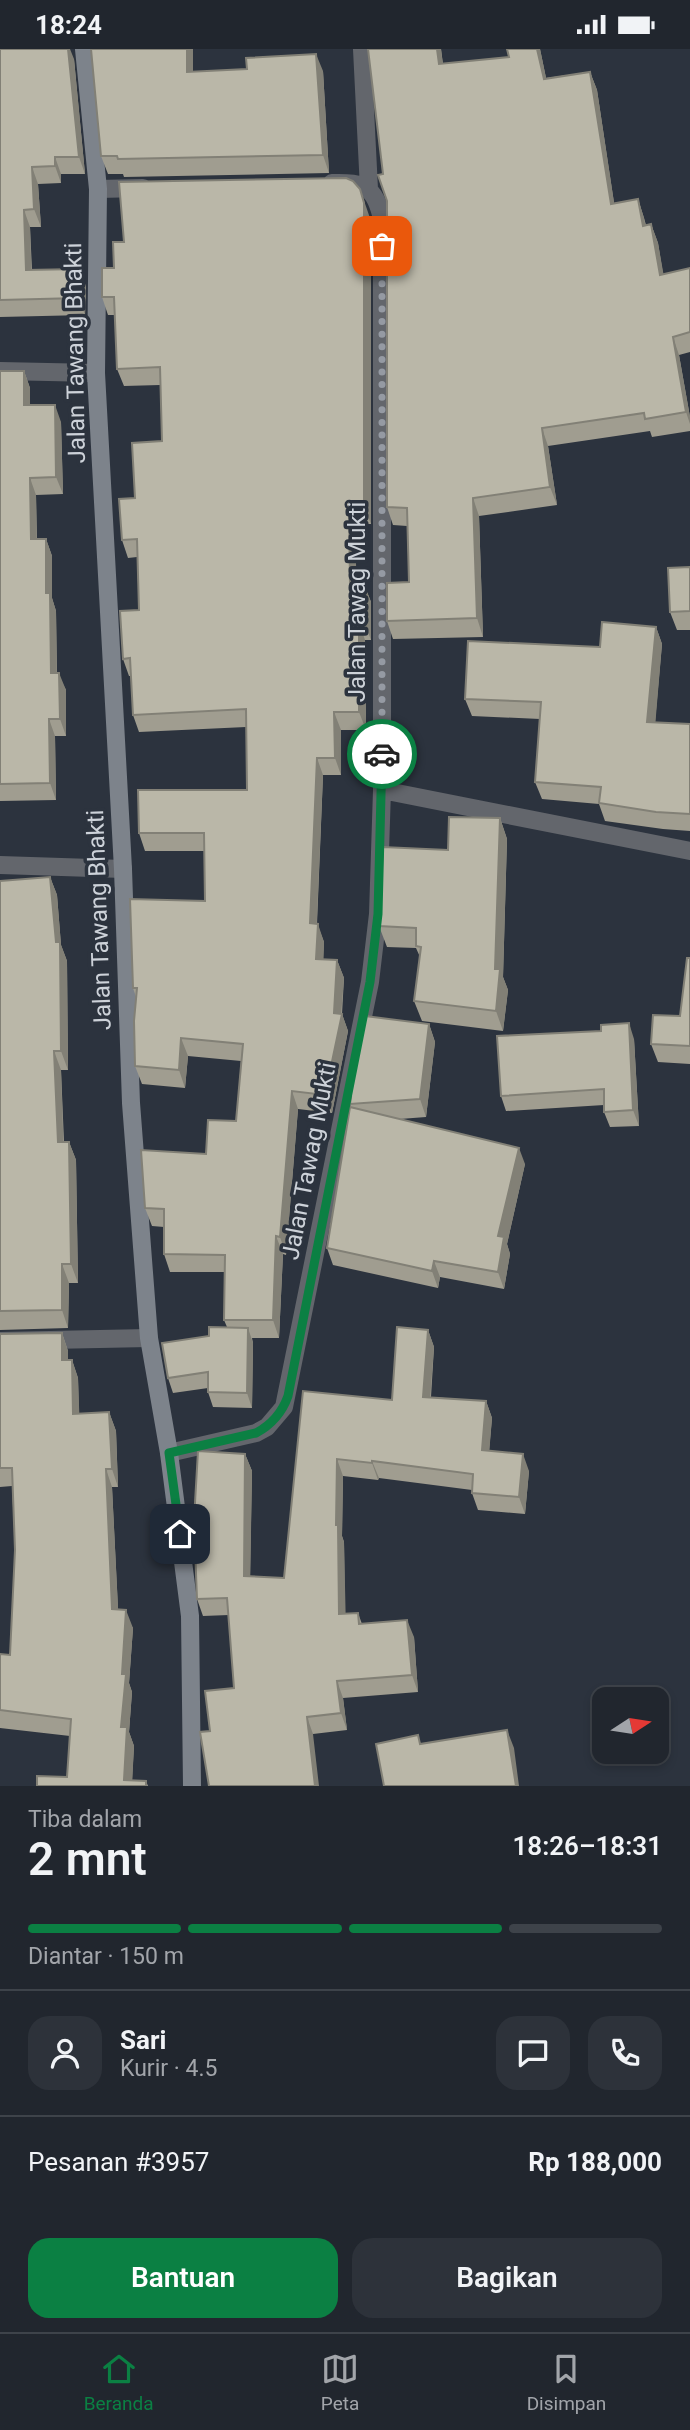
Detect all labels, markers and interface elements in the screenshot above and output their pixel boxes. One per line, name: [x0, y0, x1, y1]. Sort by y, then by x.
text: 18:24: [35, 10, 102, 40]
pin: [352, 216, 412, 276]
icon: bag: [363, 227, 401, 265]
street label: Jalan Tawang Bhakti: [59, 242, 91, 464]
street label: Jalan Tawag Mukti: [343, 502, 371, 702]
courier: [347, 719, 417, 789]
icon: car: [363, 735, 401, 773]
street label: Jalan Tawang Bhakti: [81, 809, 117, 1031]
street label: Jalan Tawag Mukti: [276, 1060, 342, 1262]
pin: [150, 1504, 210, 1564]
icon: home: [161, 1515, 199, 1553]
north arrow: [592, 1687, 668, 1764]
map controls: [592, 1687, 669, 1764]
text: Tiba dalam: [28, 1806, 142, 1833]
text: 18:26–18:31: [512, 1831, 662, 1861]
text: 2 mnt: [28, 1832, 147, 1886]
text: Diantar · 150 m: [28, 1943, 184, 1970]
button: person: [28, 2016, 102, 2090]
button: chat: [496, 2016, 570, 2090]
button: phone: [588, 2016, 662, 2090]
text: Sari: [120, 2025, 166, 2055]
text: Kurir · 4.5: [120, 2055, 217, 2082]
text: Pesanan #3957: [28, 2147, 209, 2177]
text: Rp 188,000: [528, 2147, 662, 2177]
button: Bantuan: [28, 2238, 338, 2318]
button: Bagikan: [352, 2238, 662, 2318]
tab: Beranda: [84, 2350, 154, 2415]
tab: Peta: [321, 2350, 359, 2415]
tab: Disimpan: [527, 2350, 606, 2415]

